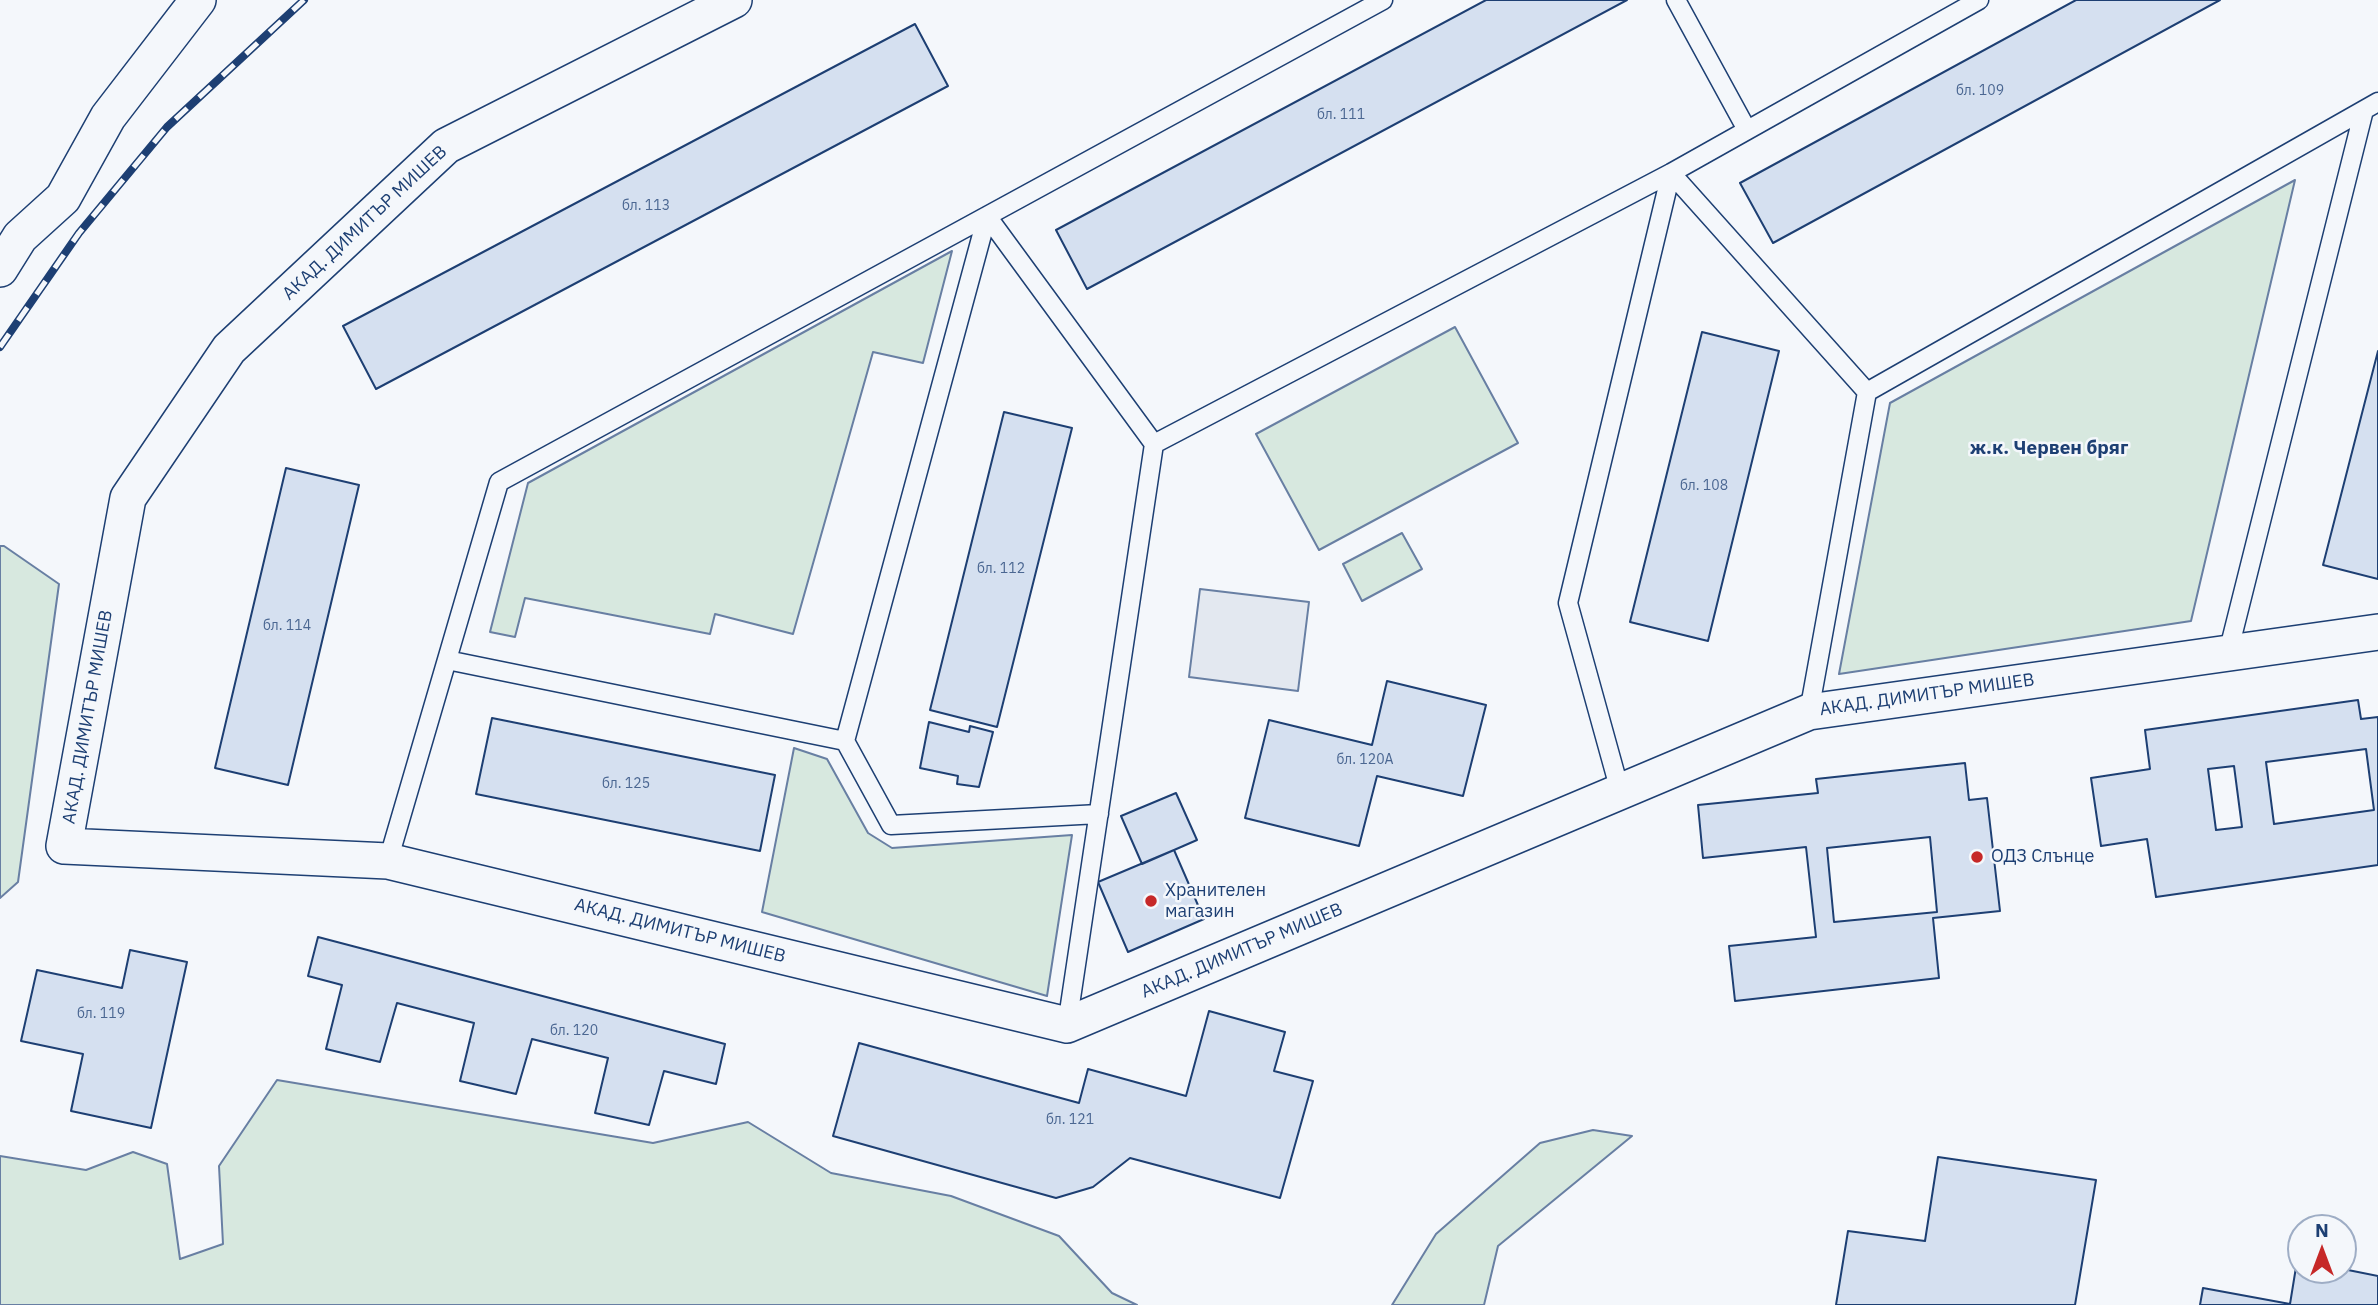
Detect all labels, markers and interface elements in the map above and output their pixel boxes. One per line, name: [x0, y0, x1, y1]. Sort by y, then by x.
house number: бл. 109: [1956, 83, 2004, 99]
house number: бл. 111: [1317, 107, 1365, 123]
street label: АКАД. ДИМИТЪР МИШЕВ: [278, 141, 452, 305]
house number: бл. 113: [622, 198, 670, 214]
district label: ж.к. Червен бряг: [1970, 438, 2128, 460]
house number: бл. 108: [1680, 478, 1728, 494]
house number: бл. 112: [977, 561, 1025, 577]
street label: АКАД. ДИМИТЪР МИШЕВ: [59, 608, 117, 826]
house number: бл. 114: [263, 618, 311, 634]
street label: АКАД. ДИМИТЪР МИШЕВ: [1818, 669, 2036, 721]
house number: бл. 120А: [1336, 752, 1394, 768]
house number: бл. 125: [602, 776, 650, 792]
place label: ОДЗ Слънце: [1991, 846, 2094, 868]
marker: ОДЗ Слънце: [1969, 849, 1985, 865]
place label: Хранителен магазин: [1165, 880, 1266, 922]
marker: Хранителен магазин: [1143, 893, 1159, 909]
street label: АКАД. ДИМИТЪР МИШЕВ: [572, 894, 788, 968]
street label: АКАД. ДИМИТЪР МИШЕВ: [1138, 899, 1346, 1003]
house number: бл. 119: [77, 1006, 125, 1022]
house number: бл. 120: [550, 1023, 598, 1039]
house number: бл. 121: [1046, 1112, 1094, 1128]
north arrow: [2287, 1214, 2357, 1284]
text: N: [2315, 1218, 2329, 1242]

